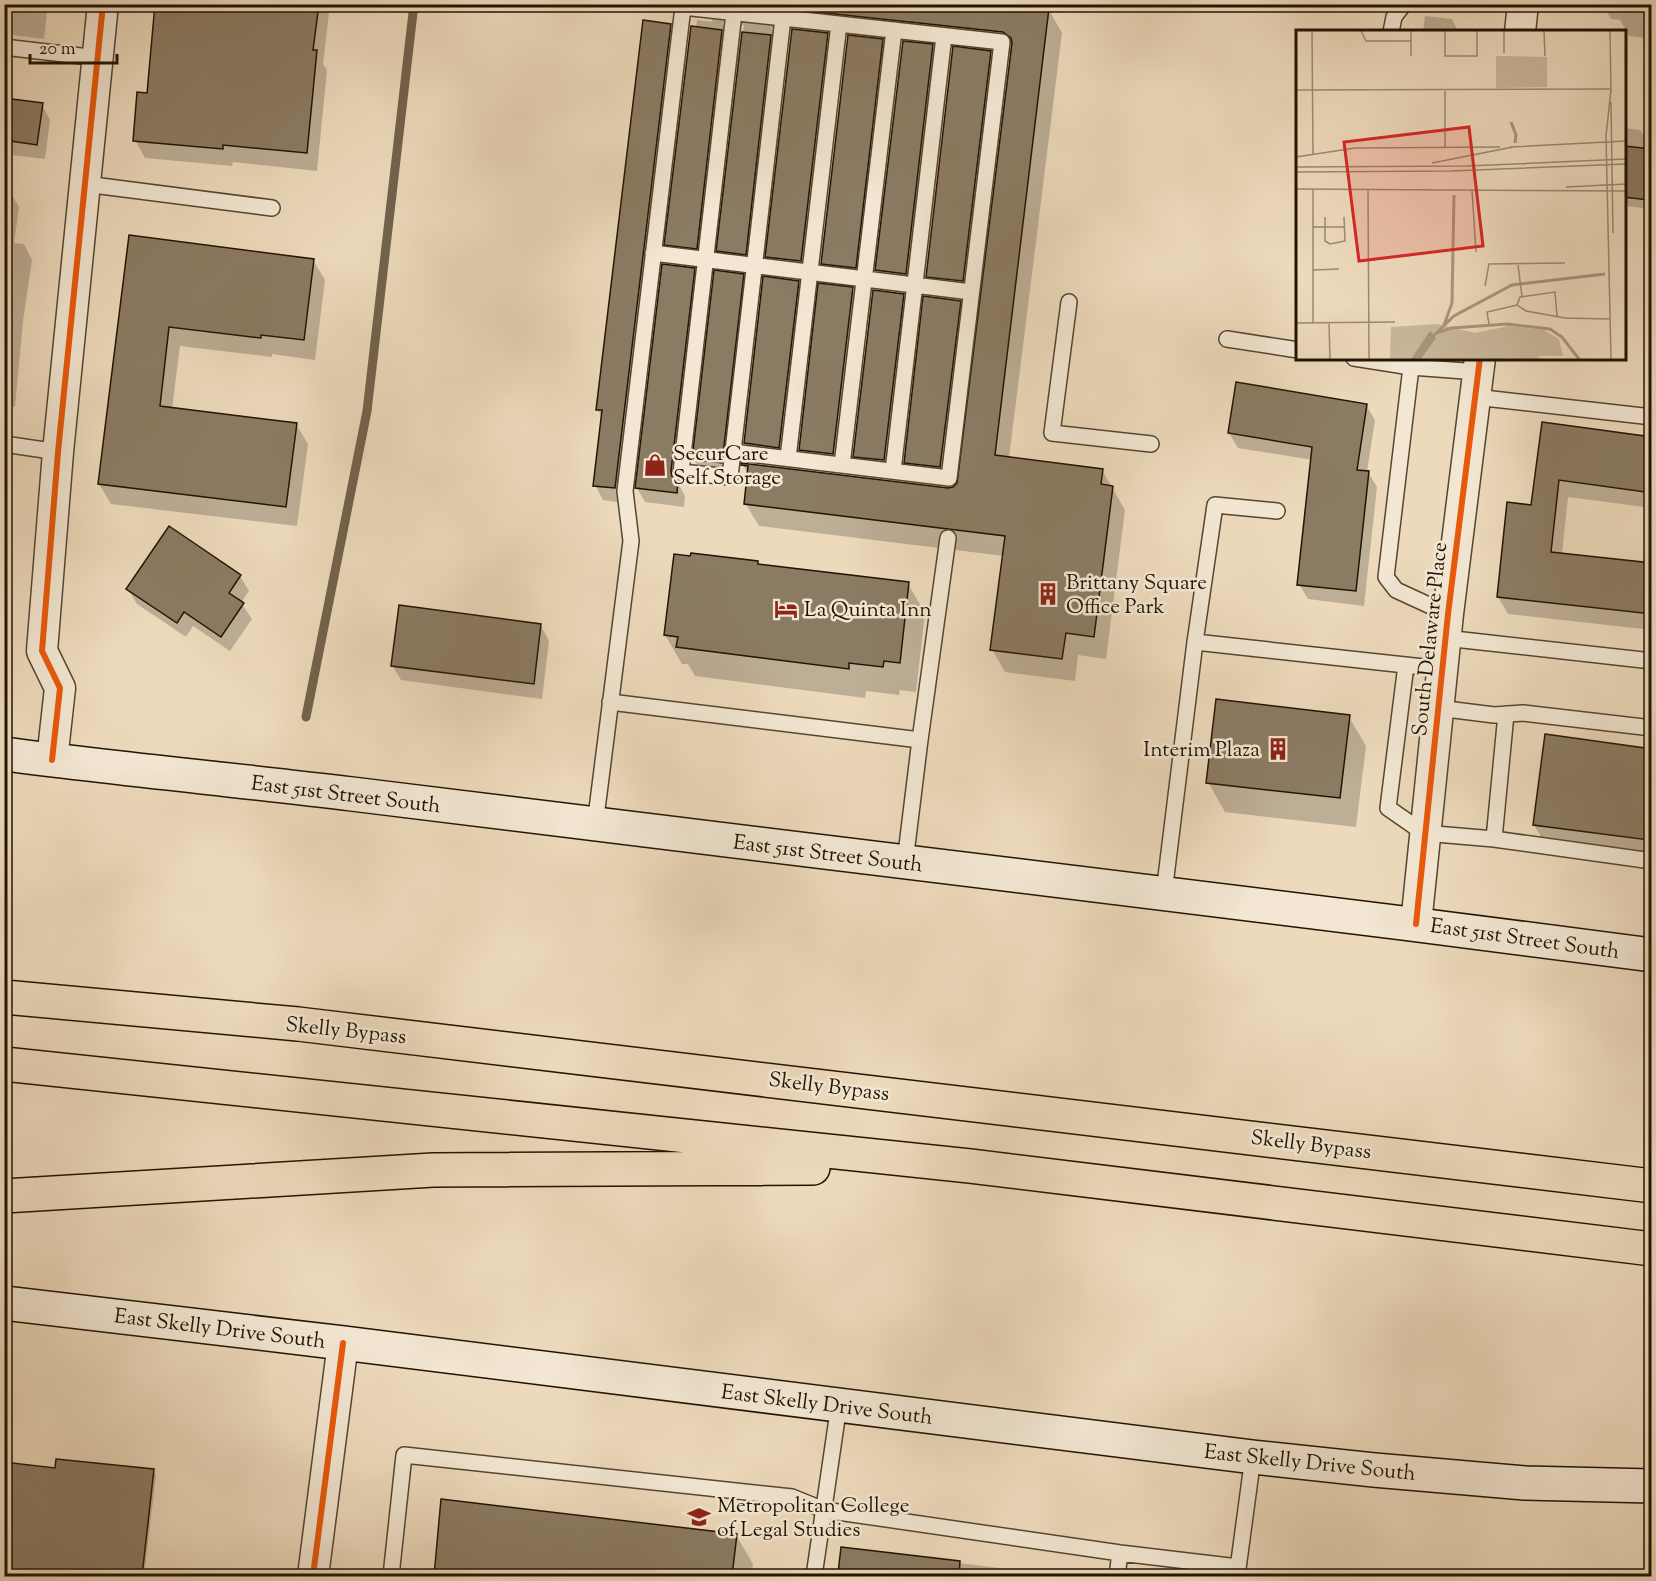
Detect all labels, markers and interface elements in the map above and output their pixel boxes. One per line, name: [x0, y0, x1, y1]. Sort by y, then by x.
scale bar: [30, 27, 117, 65]
inset map: [1296, 30, 1626, 360]
text: 20 m: [39, 37, 76, 63]
place label: SecurCare Self Storage: [673, 440, 781, 494]
shop icon: SecurCare Self Storage: [642, 452, 668, 478]
street label: South Delaware Place: [1406, 541, 1456, 738]
place label: Brittany Square Office Park: [1066, 569, 1207, 623]
building icon: Brittany Square Office Park: [1035, 581, 1061, 607]
hotel icon: La Quinta Inn: [773, 596, 799, 622]
place label: La Quinta Inn: [804, 596, 932, 626]
place label: Interim Plaza: [1143, 736, 1260, 766]
building icon: Interim Plaza: [1265, 736, 1291, 762]
street label: East 51st Street South: [249, 769, 442, 823]
street label: East 51st Street South: [731, 828, 924, 882]
street label: East 51st Street South: [1428, 912, 1621, 968]
street label: Skelly Bypass: [284, 1011, 408, 1053]
street label: Skelly Bypass: [767, 1066, 891, 1110]
street label: Skelly Bypass: [1249, 1124, 1373, 1168]
street label: East Skelly Drive South: [112, 1302, 327, 1358]
street label: East Skelly Drive South: [719, 1378, 934, 1434]
street label: East Skelly Drive South: [1202, 1438, 1417, 1490]
place label: Metropolitan College of Legal Studies: [717, 1492, 909, 1546]
school or university icon: Metropolitan College of Legal Studies: [686, 1504, 712, 1530]

